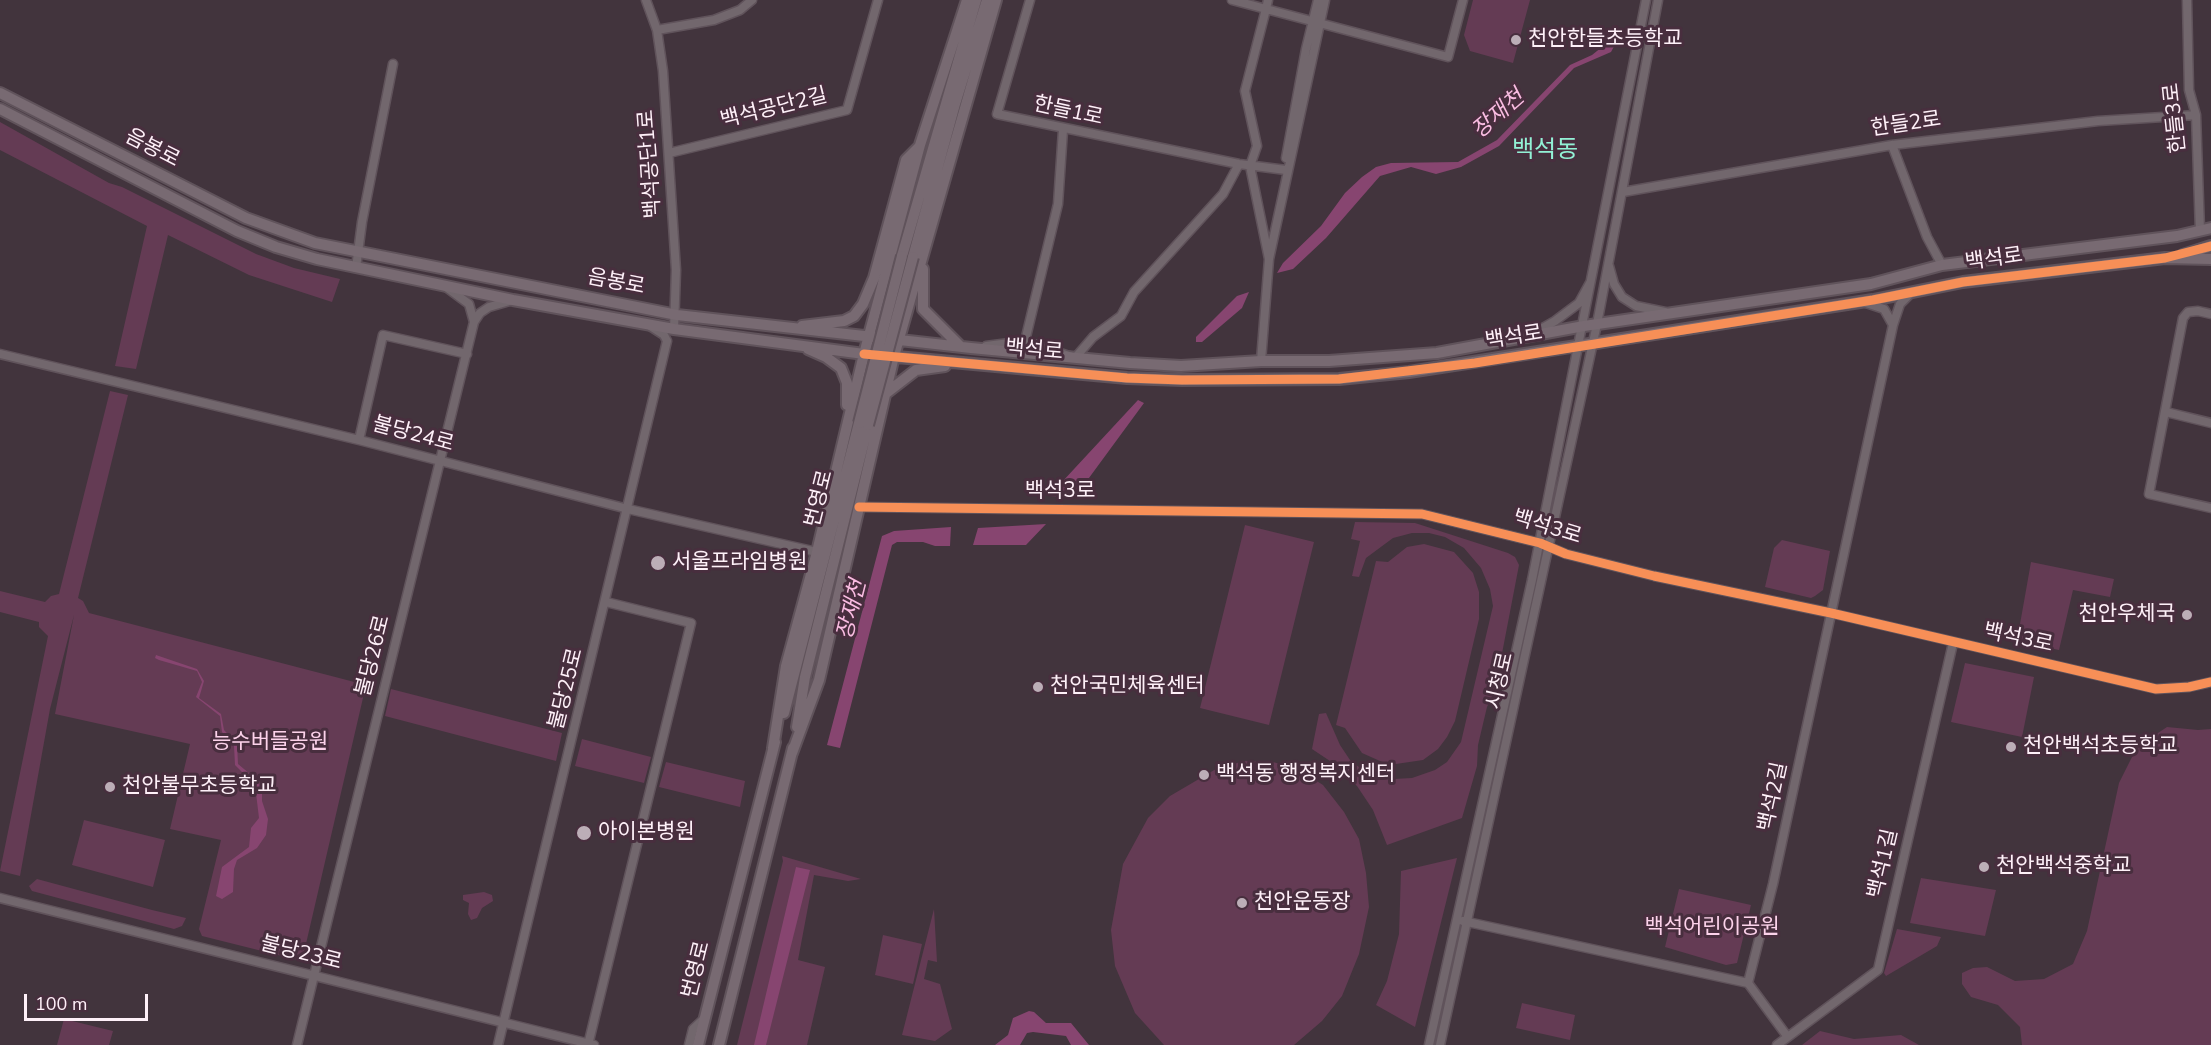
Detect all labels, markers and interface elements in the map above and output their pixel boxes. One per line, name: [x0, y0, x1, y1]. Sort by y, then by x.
place label: 천안한들초등학교: [1528, 27, 1683, 53]
marker: 천안한들초등학교: [1509, 33, 1523, 47]
street label: 한들3로: [2160, 82, 2192, 154]
street label: 백석공단2길: [718, 84, 830, 134]
water label: 장재천: [1467, 85, 1531, 145]
street label: 한들1로: [1031, 92, 1105, 132]
street label: 한들2로: [1869, 108, 1943, 142]
street label: 백석공단1로: [635, 109, 667, 219]
street label: 음봉로: [120, 125, 184, 173]
district label: 백석동: [1512, 137, 1578, 165]
street label: 백석로: [1964, 243, 2024, 277]
street label: 음봉로: [585, 265, 647, 301]
street label: 백석로: [1483, 321, 1545, 355]
street label: 백석로: [1004, 336, 1064, 366]
street label: 불당24로: [370, 412, 456, 458]
street label: 번영로: [801, 468, 839, 530]
street label: 백석3로: [1025, 479, 1095, 505]
street label: 백석3로: [1510, 506, 1584, 550]
place label: 서울프라임병원: [672, 550, 807, 576]
marker: 서울프라임병원: [649, 554, 667, 572]
water label: 장재천: [833, 577, 873, 643]
place label: 천안우체국: [2078, 602, 2175, 628]
marker: 천안우체국: [2180, 608, 2194, 622]
street label: 불당26로: [352, 613, 396, 699]
street label: 백석3로: [1981, 619, 2055, 659]
street label: 불당25로: [545, 646, 589, 732]
street label: 시청로: [1482, 650, 1520, 712]
place label: 천안국민체육센터: [1050, 674, 1205, 700]
marker: 천안국민체육센터: [1031, 680, 1045, 694]
park label: 능수버들공원: [212, 730, 328, 756]
place label: 천안백석초등학교: [2023, 734, 2178, 760]
marker: 천안백석초등학교: [2004, 740, 2018, 754]
street label: 백석2길: [1754, 760, 1794, 834]
place label: 백석동 행정복지센터: [1216, 762, 1395, 788]
marker: 백석동 행정복지센터: [1197, 768, 1211, 782]
place label: 천안불무초등학교: [122, 774, 277, 800]
marker: 천안불무초등학교: [103, 780, 117, 794]
place label: 아이본병원: [598, 820, 695, 846]
marker: 아이본병원: [575, 824, 593, 842]
street label: 백석1길: [1864, 827, 1904, 901]
place label: 천안백석중학교: [1996, 854, 2131, 880]
marker: 천안백석중학교: [1977, 860, 1991, 874]
place label: 천안운동장: [1254, 890, 1351, 916]
marker: 천안운동장: [1235, 896, 1249, 910]
park label: 백석어린이공원: [1644, 915, 1780, 941]
street label: 불당23로: [258, 932, 344, 976]
street label: 번영로: [678, 939, 716, 1001]
scale bar: [27, 982, 152, 1020]
text: 100 m: [35, 992, 87, 1016]

